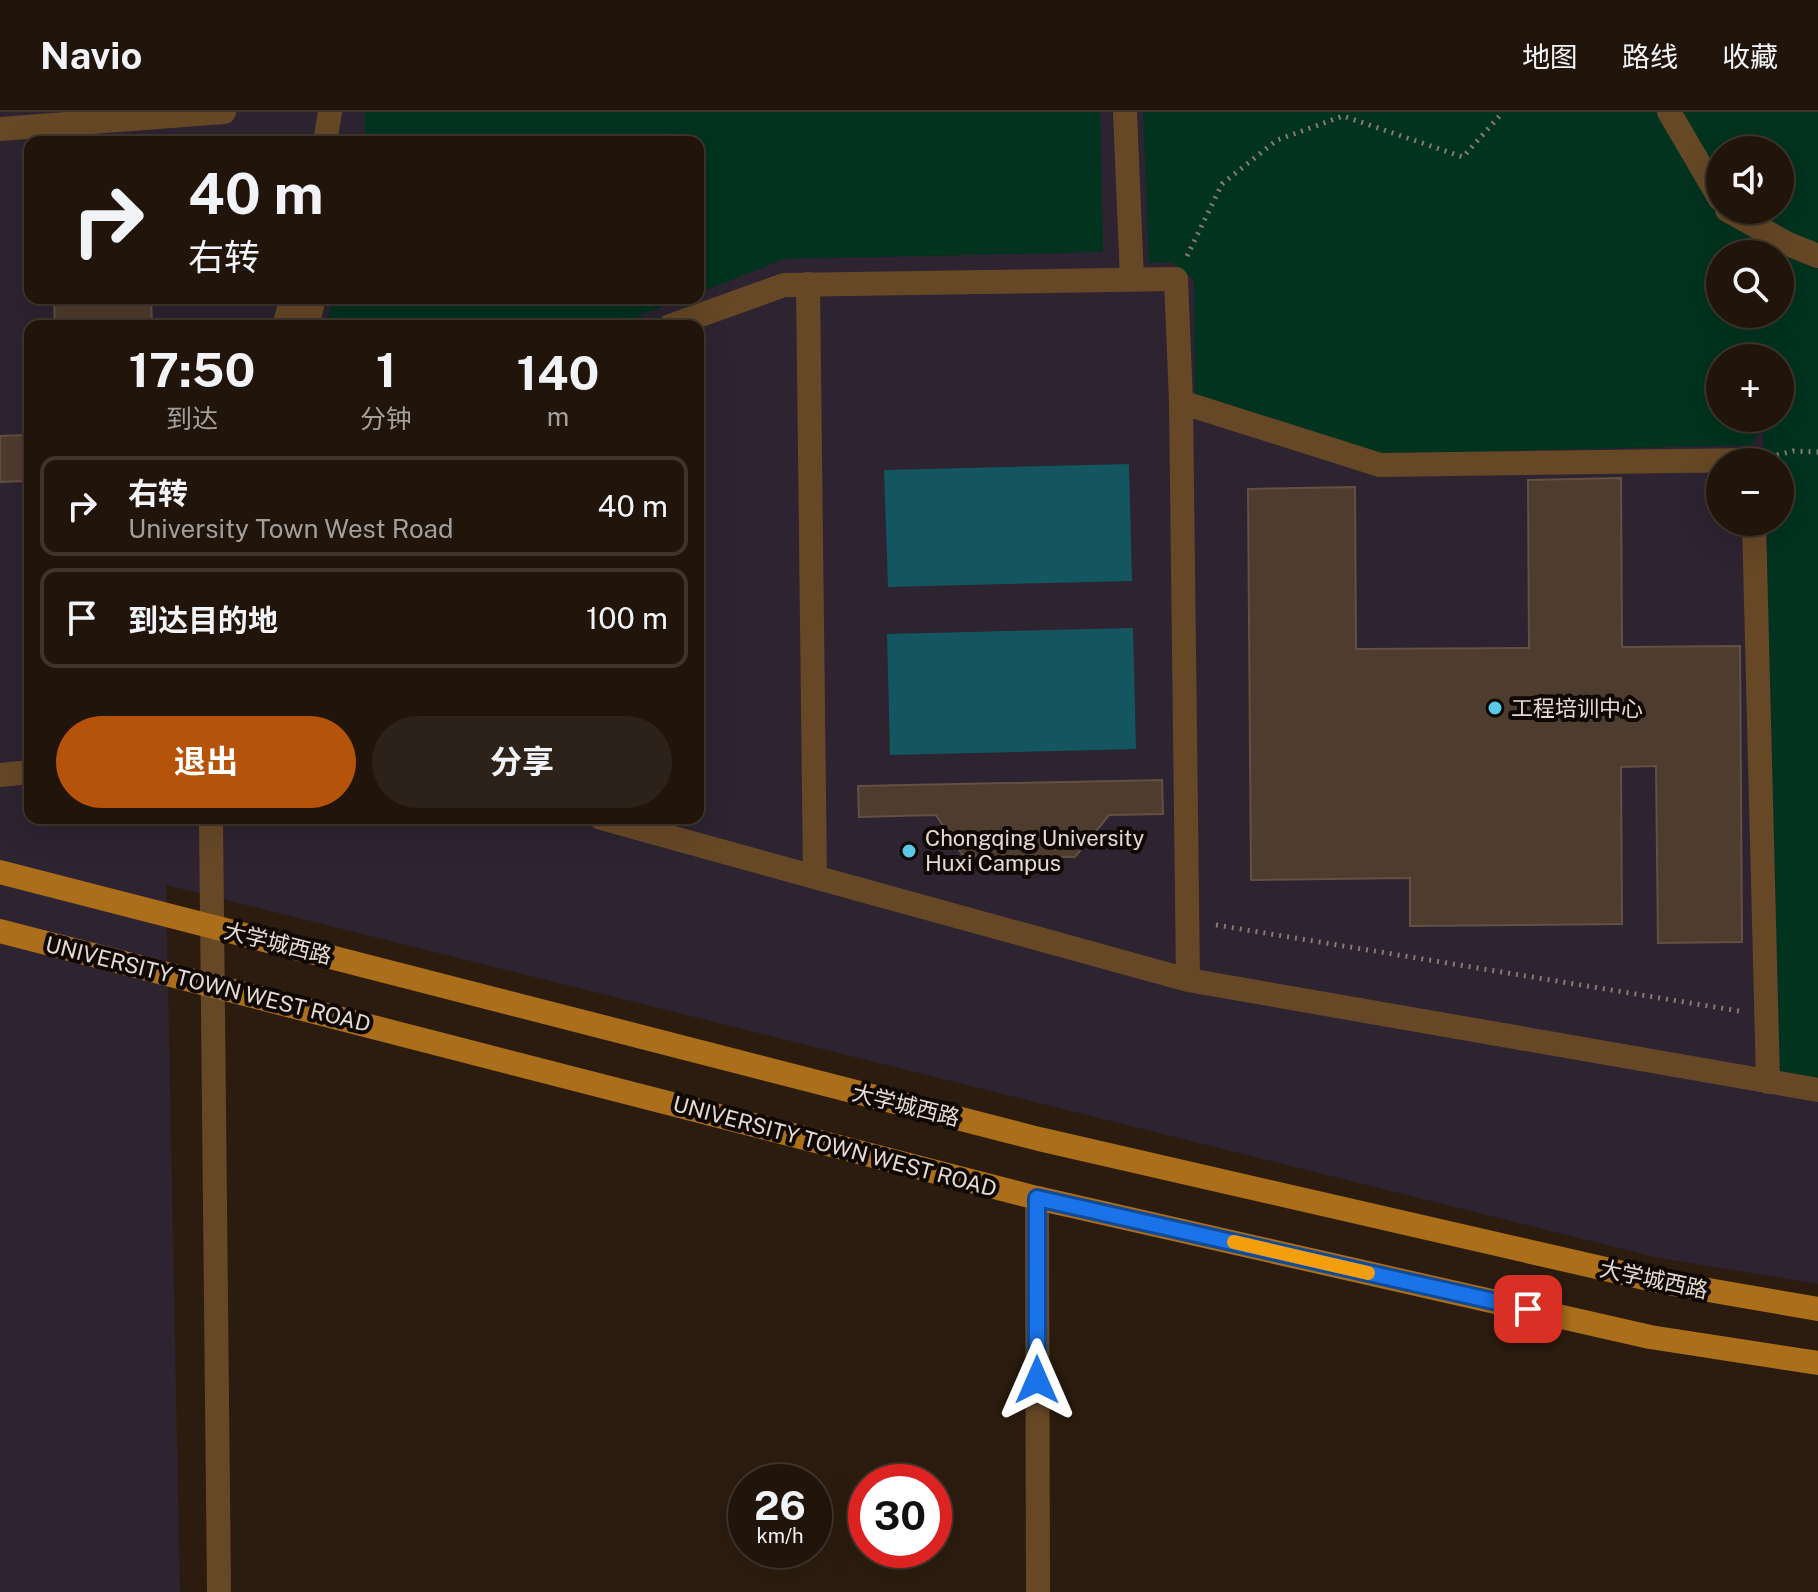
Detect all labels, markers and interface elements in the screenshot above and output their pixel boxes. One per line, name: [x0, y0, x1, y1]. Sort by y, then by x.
text: Navio: [40, 33, 142, 78]
text: 地图: [1522, 40, 1578, 73]
text: 路线: [1622, 40, 1678, 73]
text: 收藏: [1722, 40, 1778, 73]
map controls: [1706, 136, 1794, 536]
button: sound: [1706, 136, 1794, 224]
text: 40 m: [188, 161, 324, 227]
icon: right: [56, 168, 160, 272]
text: 右转: [188, 236, 260, 278]
button: search: [1706, 240, 1794, 328]
text: 17:50: [129, 341, 255, 398]
text: 1: [376, 341, 396, 398]
text: 140: [516, 344, 599, 401]
button: +: [1706, 344, 1794, 432]
text: m: [547, 401, 569, 432]
text: 到达: [166, 403, 218, 434]
text: 分钟: [360, 403, 412, 434]
button: −: [1706, 448, 1794, 536]
text: 右转: [128, 475, 188, 511]
icon: right: [60, 484, 104, 528]
text: 40 m: [598, 488, 668, 524]
text: University Town West Road: [128, 513, 453, 544]
icon: arrive: [60, 596, 104, 640]
text: 100 m: [586, 600, 668, 636]
text: 到达目的地: [128, 602, 278, 638]
place label: 工程培训中心: [1511, 695, 1643, 721]
marker: 工程培训中心: [1486, 699, 1504, 717]
button: 退出: [56, 716, 356, 808]
button: 分享: [372, 716, 672, 808]
place label: Chongqing University Huxi Campus: [925, 825, 1144, 876]
marker: Chongqing University Huxi Campus: [900, 842, 918, 860]
street label: 大学城西路: [221, 917, 335, 969]
street label: UNIVERSITY TOWN WEST ROAD: [43, 931, 373, 1037]
street label: 大学城西路: [849, 1079, 963, 1131]
street label: UNIVERSITY TOWN WEST ROAD: [670, 1090, 1000, 1202]
street label: 大学城西路: [1597, 1255, 1711, 1303]
pin: [1494, 1275, 1562, 1343]
icon: arrive: [1506, 1287, 1550, 1331]
position arrow: [995, 1338, 1079, 1422]
speed limit sign: 30: [848, 1464, 952, 1568]
text: 26: [754, 1482, 806, 1529]
text: km/h: [756, 1524, 804, 1548]

